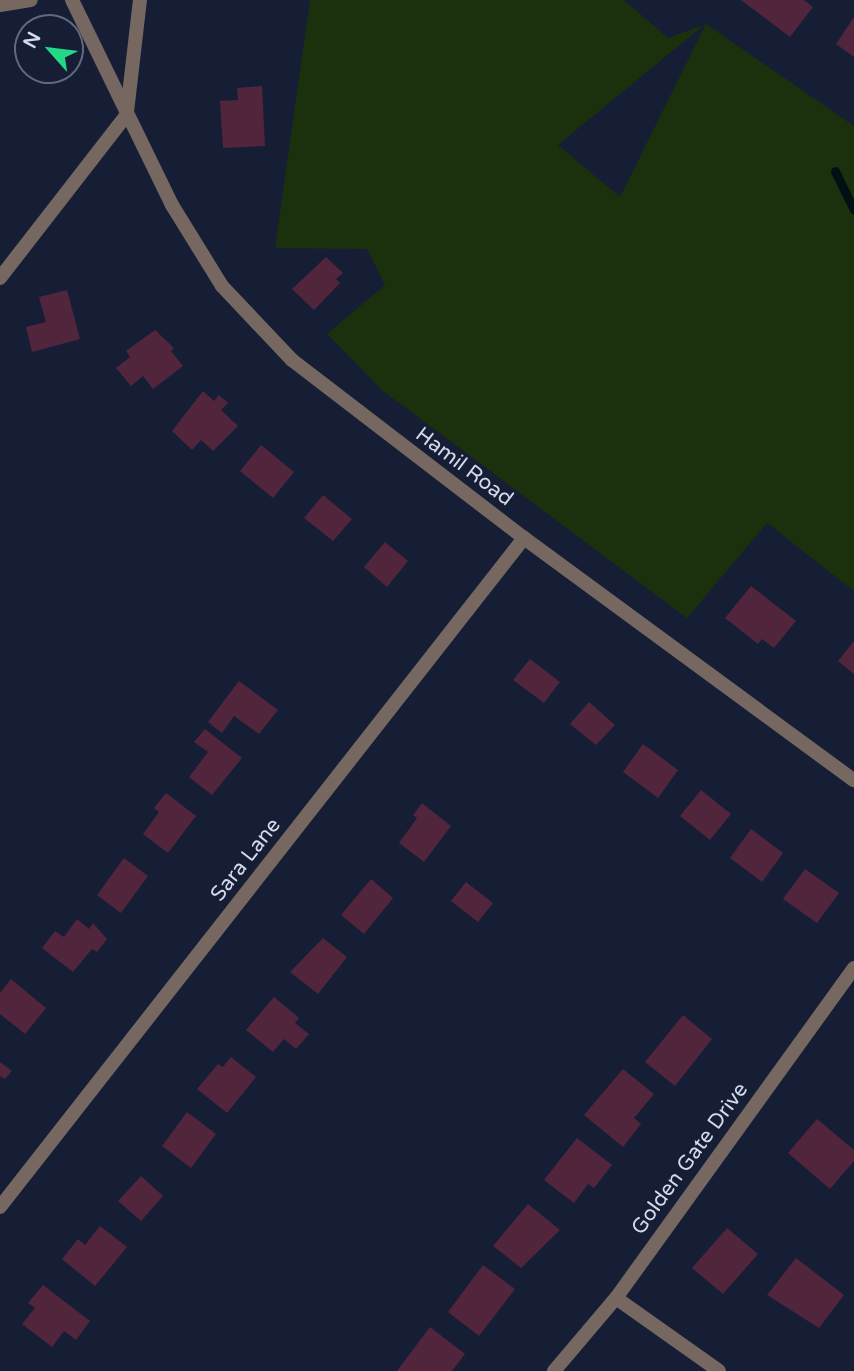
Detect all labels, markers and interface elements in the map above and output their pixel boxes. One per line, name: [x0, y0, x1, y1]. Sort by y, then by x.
north arrow: [14, 14, 84, 84]
text: N: [19, 28, 46, 52]
street label: Hamil Road: [410, 422, 518, 512]
street label: Sara Lane: [206, 813, 286, 907]
street label: Golden Gate Drive: [626, 1078, 754, 1240]

